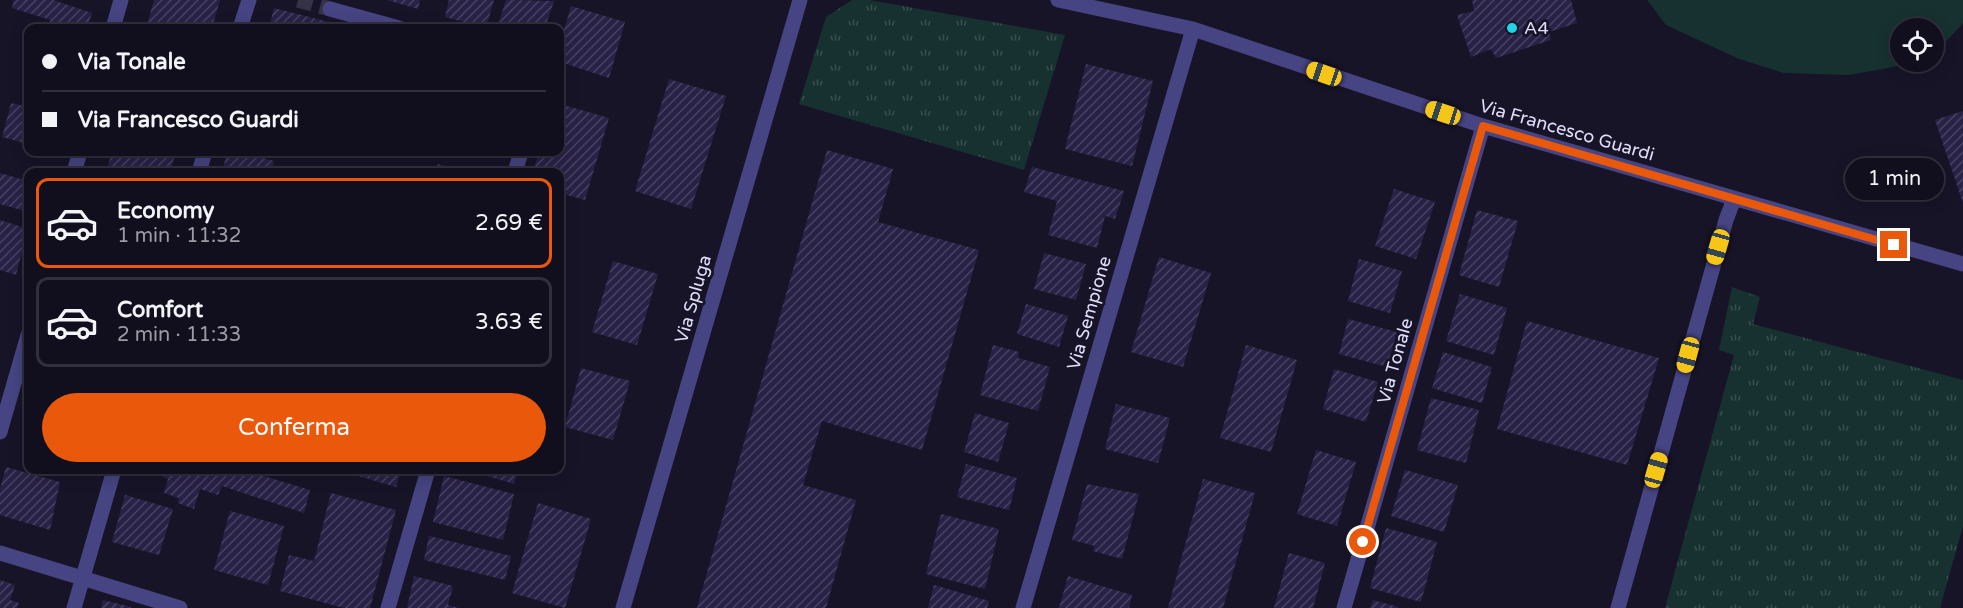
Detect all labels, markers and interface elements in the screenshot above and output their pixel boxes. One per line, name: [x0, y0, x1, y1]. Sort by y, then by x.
place label: A4: [1524, 17, 1549, 39]
map controls: [1890, 18, 1944, 72]
button: locate: [1890, 18, 1944, 72]
marker: A4: [1505, 21, 1519, 35]
text: Via Tonale: [78, 49, 186, 75]
car: [1304, 60, 1344, 88]
street label: Via Francesco Guardi: [1477, 95, 1657, 165]
car: [1423, 99, 1463, 127]
text: Via Francesco Guardi: [78, 107, 299, 133]
callout: 1 min: [1844, 158, 1944, 200]
text: 1 min: [1868, 167, 1921, 191]
icon: car: [45, 196, 99, 250]
text: Economy: [117, 198, 214, 224]
text: 2.69 €: [475, 210, 543, 236]
text: 1 min · 11:32: [117, 224, 241, 248]
car: [1704, 227, 1732, 267]
route end: [1880, 231, 1907, 258]
street label: Via Spluga: [670, 252, 716, 346]
street label: Via Sempione: [1062, 254, 1116, 372]
icon: car: [45, 295, 99, 349]
text: Comfort: [117, 297, 203, 323]
text: 3.63 €: [475, 309, 543, 335]
street label: Via Tonale: [1372, 316, 1418, 406]
text: 2 min · 11:33: [117, 323, 241, 347]
car: [1675, 335, 1701, 375]
button: Conferma: [42, 393, 546, 462]
car: [1642, 450, 1670, 490]
route start: [1349, 528, 1376, 555]

